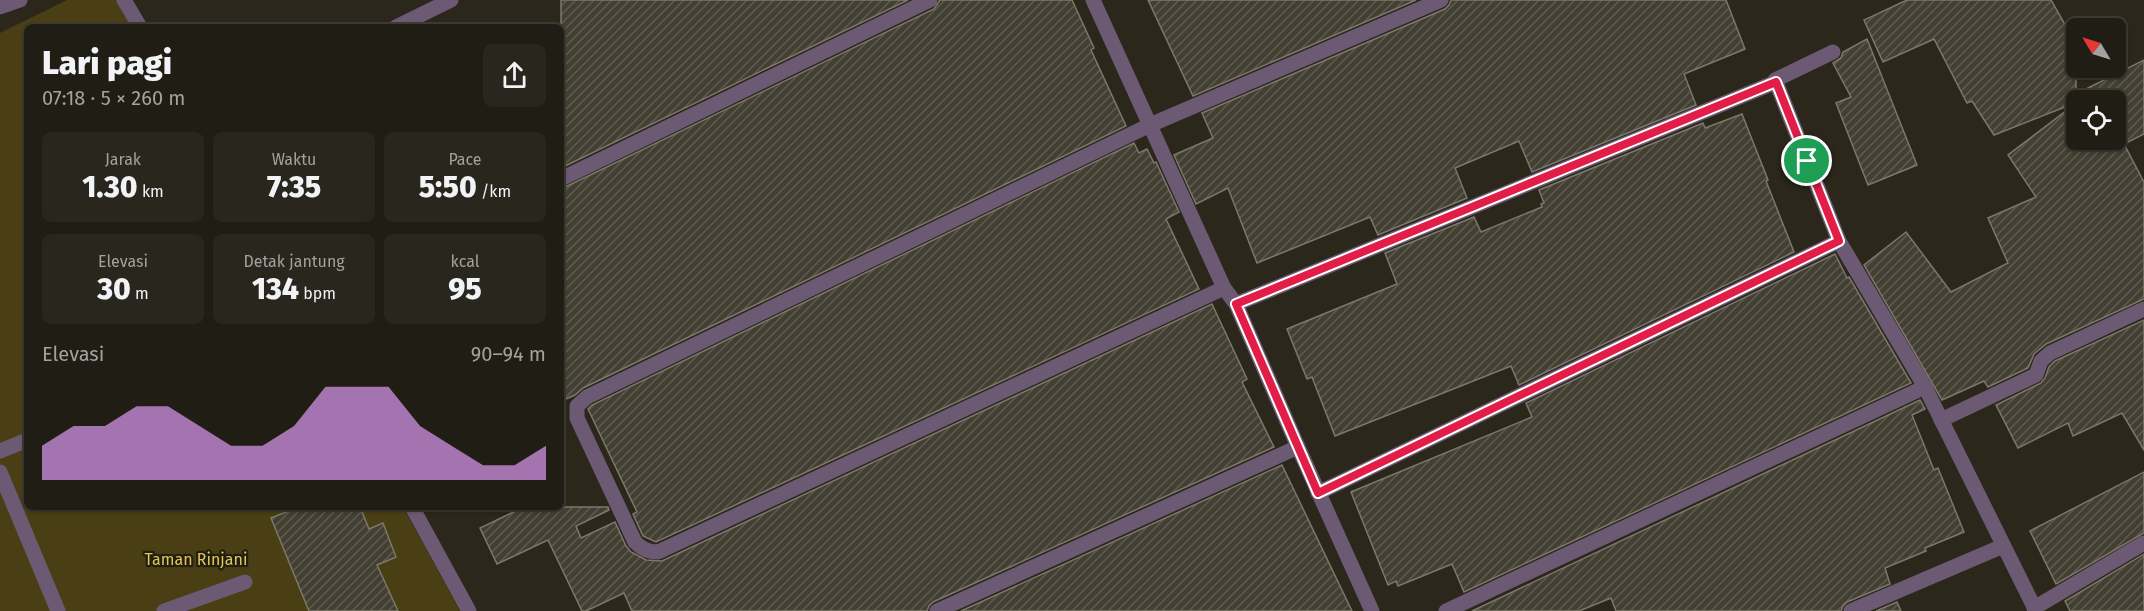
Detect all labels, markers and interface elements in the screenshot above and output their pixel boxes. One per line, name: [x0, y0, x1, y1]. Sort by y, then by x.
north arrow: [2066, 18, 2126, 78]
map controls: [2066, 18, 2126, 150]
text: Lari pagi: [42, 43, 172, 83]
button: share: [483, 44, 546, 107]
text: 07:18 · 5 × 260 m: [42, 86, 186, 110]
button: locate: [2066, 90, 2126, 150]
pin: [1781, 135, 1832, 186]
icon: arrive: [1790, 144, 1823, 177]
text: Jarak: [105, 150, 141, 169]
text: Waktu: [272, 150, 316, 169]
text: Pace: [448, 150, 482, 169]
text: 1.30: [82, 169, 138, 205]
text: 7:35: [267, 169, 321, 205]
text: 5:50: [419, 169, 477, 205]
text: km: [138, 182, 164, 201]
text: /km: [477, 182, 511, 201]
text: Elevasi: [98, 252, 148, 271]
text: Detak jantung: [243, 252, 345, 271]
text: kcal: [451, 252, 479, 271]
text: 30: [97, 271, 131, 307]
text: 134: [252, 271, 299, 307]
text: 95: [448, 271, 482, 307]
text: m: [131, 284, 149, 303]
text: bpm: [299, 284, 336, 303]
text: Elevasi: [42, 342, 104, 366]
text: 90–94 m: [471, 342, 546, 366]
park label: Taman Rinjani: [145, 550, 247, 569]

